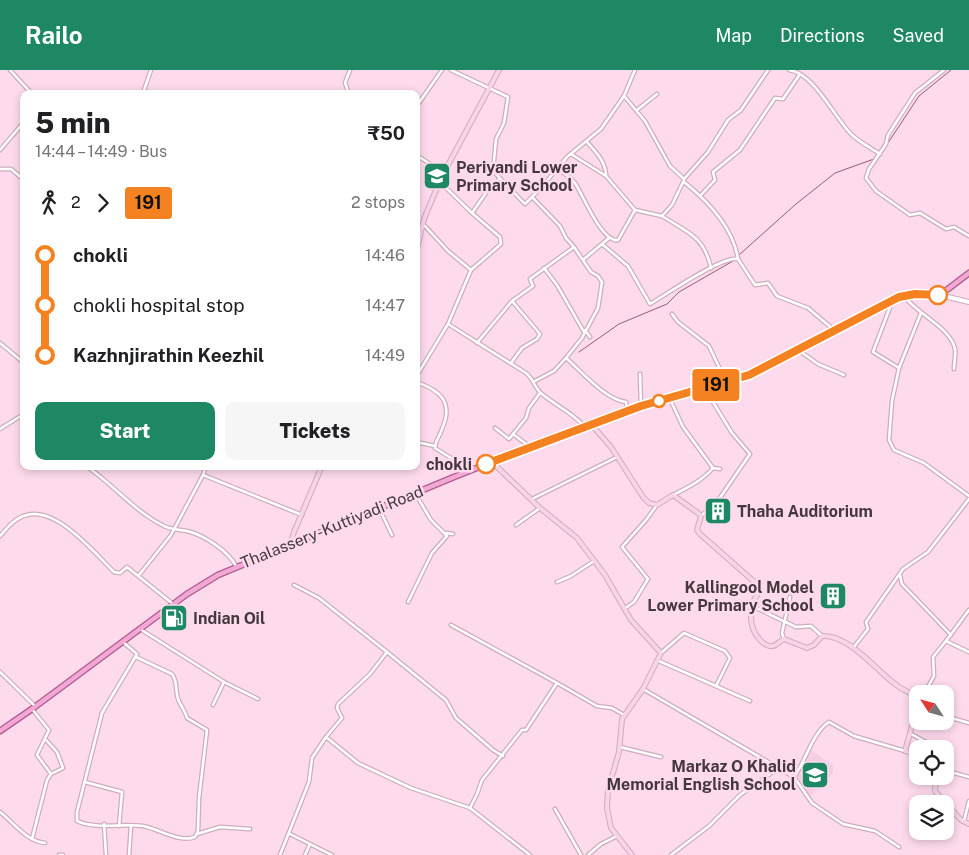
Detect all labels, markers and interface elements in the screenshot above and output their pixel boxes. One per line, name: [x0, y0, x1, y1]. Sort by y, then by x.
text: Railo: [25, 21, 83, 49]
text: Map: [715, 25, 752, 46]
text: Directions: [780, 25, 865, 46]
text: Saved: [893, 25, 944, 46]
text: 5 min: [35, 106, 110, 139]
text: ₹50: [368, 122, 405, 144]
text: 14:44 – 14:49 · Bus: [35, 142, 167, 161]
place label: Periyandi Lower Primary School: [456, 158, 578, 195]
school or university icon: Periyandi Lower Primary School: [422, 161, 452, 191]
icon: walk: [35, 189, 63, 217]
icon: forward: [89, 189, 117, 217]
text: 191: [135, 192, 162, 213]
text: 2: [71, 193, 81, 212]
text: 2 stops: [351, 193, 405, 212]
text: chokli: [73, 244, 128, 266]
text: 14:46: [365, 246, 405, 265]
unlabelled marker: [928, 285, 948, 305]
text: chokli hospital stop: [73, 294, 245, 316]
text: 14:47: [365, 296, 405, 315]
text: Kazhnjirathin Keezhil: [73, 344, 264, 366]
text: 14:49: [365, 346, 405, 365]
line badge: 191: [687, 369, 745, 401]
text: 191: [702, 374, 730, 395]
unlabelled marker: [652, 394, 666, 408]
button: Start: [35, 402, 215, 460]
button: Tickets: [225, 402, 405, 460]
marker: chokli: [476, 454, 496, 474]
place label: chokli: [426, 455, 472, 474]
street label: Thalassery-Kuttiyadi Road: [238, 482, 426, 572]
building icon: Thaha Auditorium: [703, 496, 733, 526]
place label: Thaha Auditorium: [737, 502, 873, 521]
place label: Kallingool Model Lower Primary School: [647, 578, 814, 615]
building icon: Kallingool Model Lower Primary School: [818, 581, 848, 611]
fuel station icon: Indian Oil: [159, 603, 189, 633]
place label: Indian Oil: [193, 609, 265, 628]
north arrow: [909, 685, 954, 730]
map controls: [909, 685, 954, 840]
button: locate: [909, 740, 954, 785]
place label: Markaz O Khalid Memorial English School: [607, 757, 796, 794]
school or university icon: Markaz O Khalid Memorial English School: [800, 760, 830, 790]
button: layers: [909, 795, 954, 840]

